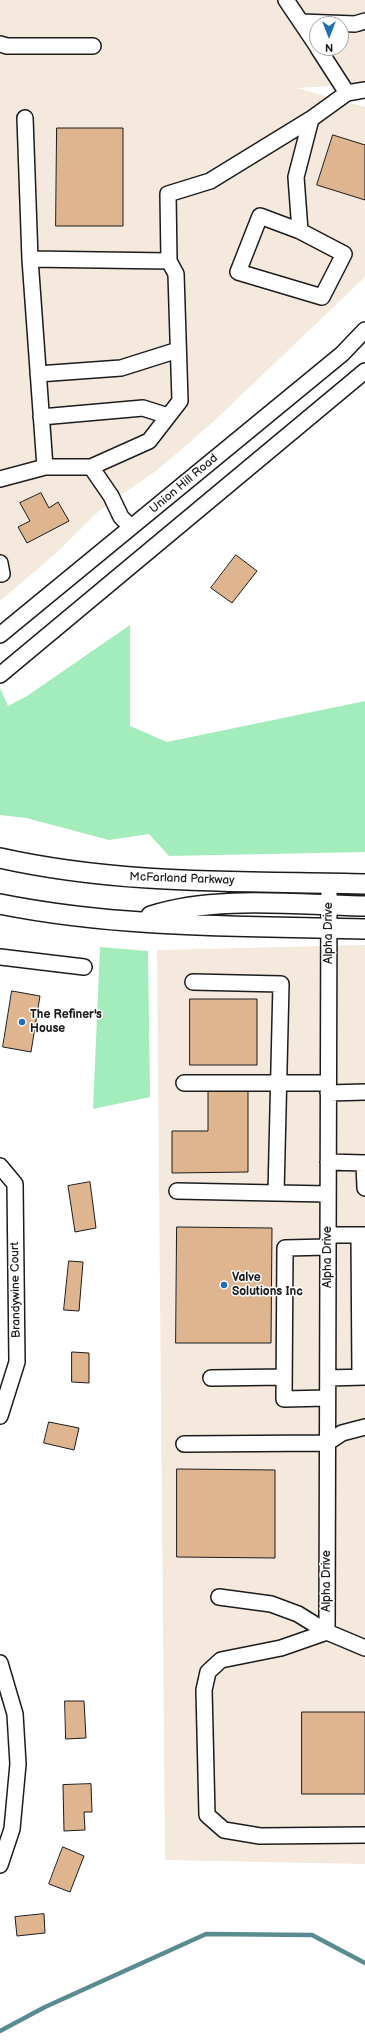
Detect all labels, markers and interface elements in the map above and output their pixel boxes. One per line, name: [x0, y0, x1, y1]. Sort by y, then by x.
north arrow: [309, 16, 349, 56]
text: N: [325, 41, 333, 54]
street label: Union Hill Road: [147, 451, 221, 517]
street label: McFarland Parkway: [129, 870, 235, 888]
street label: Alpha Drive: [322, 902, 336, 964]
place label: The Refiner's House: [30, 1008, 102, 1036]
marker: The Refiner's House: [17, 1017, 27, 1027]
street label: Alpha Drive: [321, 1226, 335, 1288]
street label: Brandywine Court: [8, 1242, 24, 1338]
place label: Valve Solutions Inc: [232, 1271, 303, 1299]
marker: Valve Solutions Inc: [219, 1280, 229, 1290]
street label: Alpha Drive: [320, 1550, 334, 1612]

